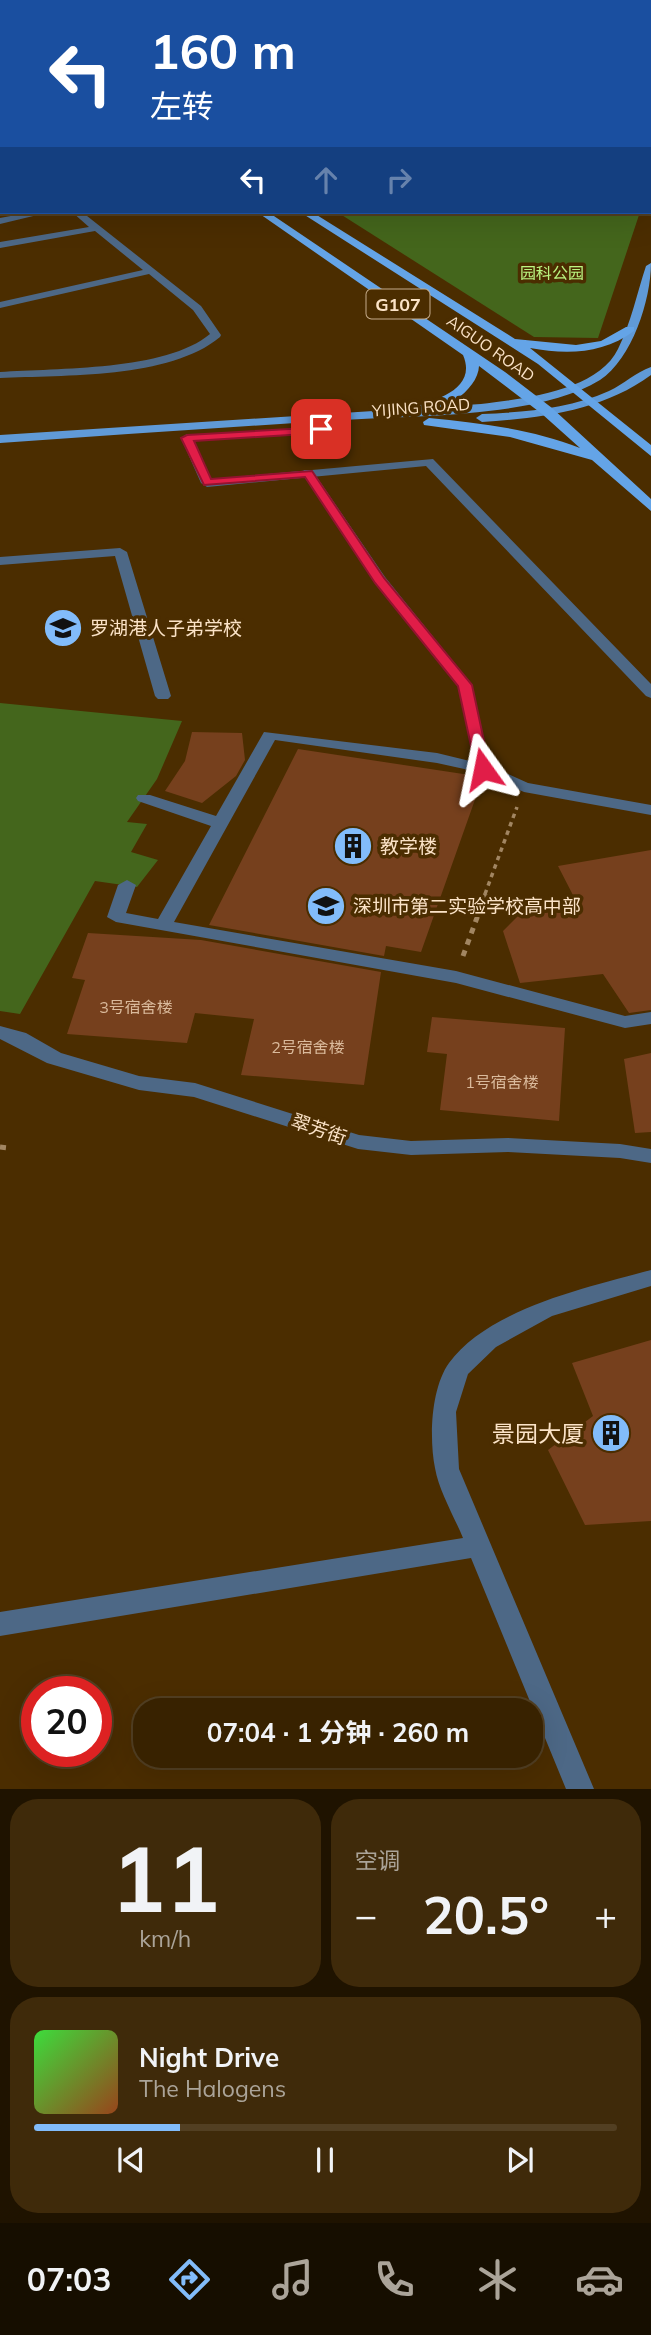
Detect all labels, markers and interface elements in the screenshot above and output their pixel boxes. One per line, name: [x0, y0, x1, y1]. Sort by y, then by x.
text: 160 m: [150, 20, 296, 81]
icon: left: [35, 28, 126, 119]
text: 左转: [150, 86, 214, 126]
icon: left: [234, 161, 272, 199]
icon: ahead: [307, 161, 345, 199]
icon: right: [380, 161, 418, 199]
park label: 园科公园: [520, 263, 584, 283]
road number: G107: [366, 290, 430, 318]
street label: AIGUO ROAD: [443, 310, 539, 386]
street label: YIJING ROAD: [370, 394, 471, 420]
pin: [291, 399, 351, 459]
icon: arrive: [302, 410, 340, 448]
school or university icon: 罗湖港人子弟学校: [42, 607, 84, 649]
place label: 罗湖港人子弟学校: [90, 616, 242, 640]
position arrow: [446, 732, 520, 806]
building icon: 教学楼: [332, 825, 374, 867]
place label: 教学楼: [380, 834, 437, 858]
school or university icon: 深圳市第二实验学校高中部: [305, 885, 347, 927]
place label: 深圳市第二实验学校高中部: [353, 894, 581, 918]
house number: 3号宿舍楼: [99, 997, 173, 1017]
house number: 2号宿舍楼: [271, 1037, 345, 1057]
house number: 1号宿舍楼: [465, 1072, 539, 1092]
street label: 翠芳街: [288, 1108, 350, 1150]
building icon: 景园大厦: [590, 1412, 632, 1454]
place label: 景园大厦: [492, 1419, 584, 1448]
speed limit sign: 20: [21, 1676, 112, 1767]
text: 07:04 · 1 分钟 · 260 m: [207, 1716, 469, 1749]
text: 11: [111, 1821, 220, 1935]
text: 空调: [355, 1846, 401, 1875]
text: 20.5°: [423, 1882, 549, 1947]
text: −: [355, 1891, 377, 1939]
text: +: [594, 1891, 617, 1939]
text: km/h: [139, 1924, 191, 1953]
text: Night Drive: [139, 2041, 279, 2074]
text: The Halogens: [139, 2074, 286, 2103]
icon: previous: [112, 2141, 150, 2179]
icon: pause: [306, 2141, 344, 2179]
icon: next: [501, 2141, 539, 2179]
icon: directions: [165, 2255, 214, 2304]
icon: music: [268, 2255, 317, 2304]
icon: phone: [370, 2255, 419, 2304]
icon: climate: [473, 2255, 522, 2304]
icon: car: [575, 2255, 624, 2304]
text: 07:03: [27, 2259, 112, 2299]

